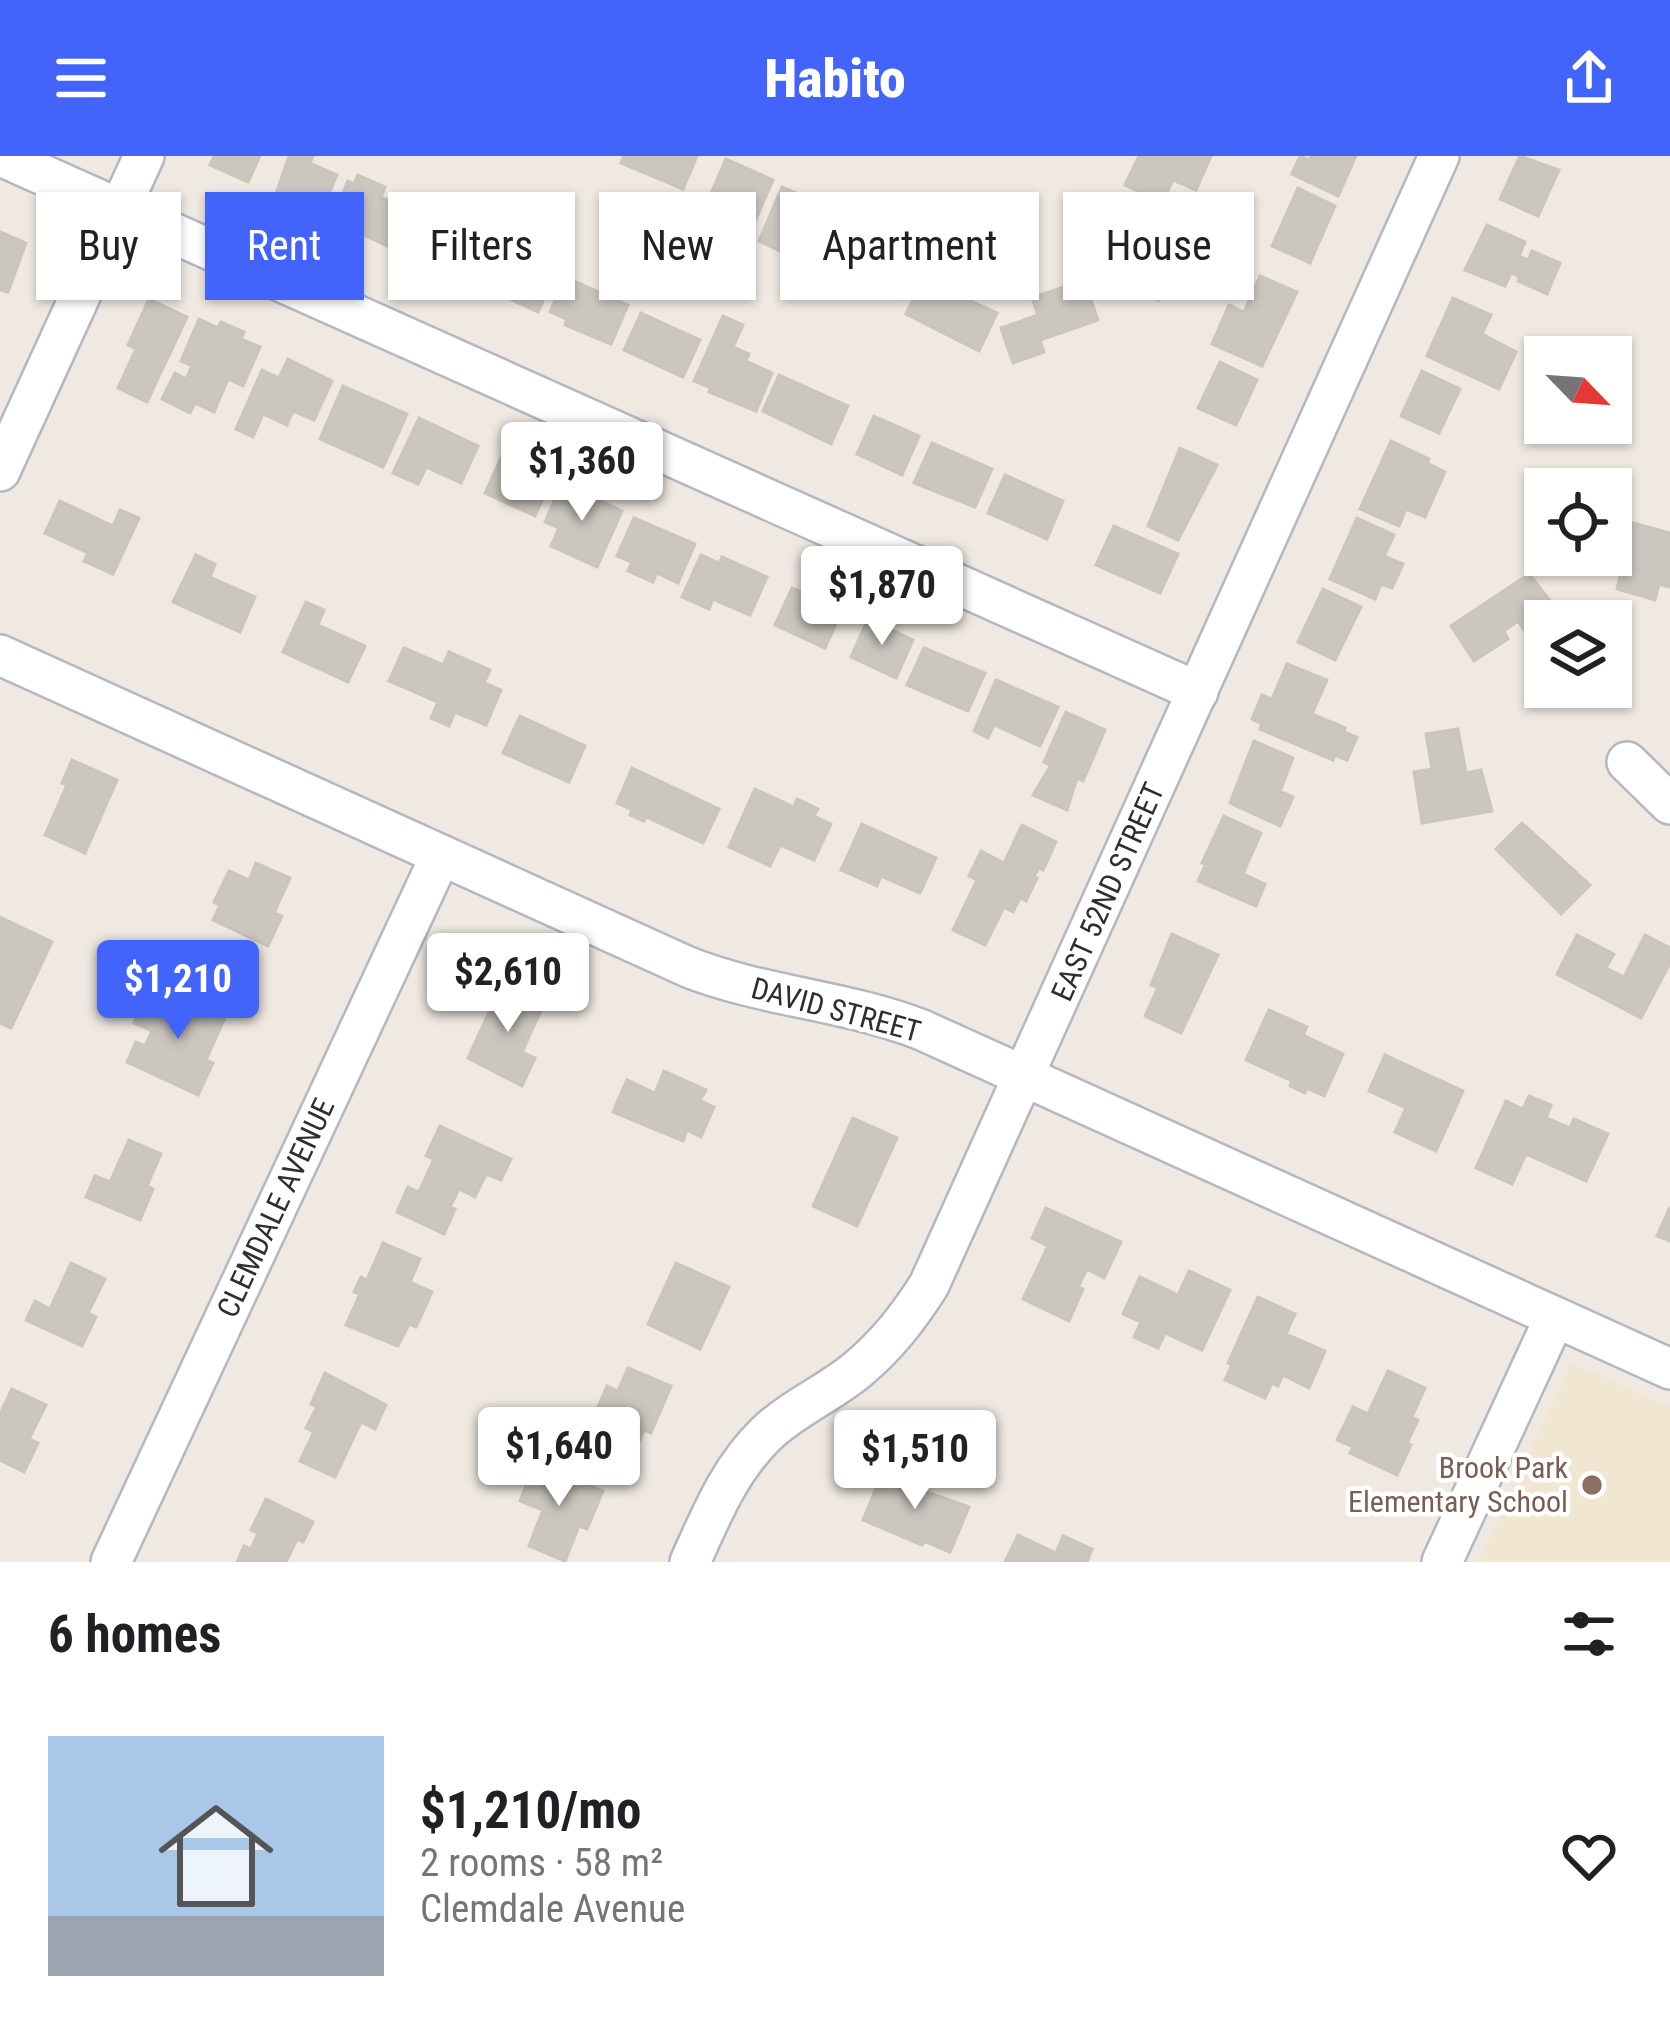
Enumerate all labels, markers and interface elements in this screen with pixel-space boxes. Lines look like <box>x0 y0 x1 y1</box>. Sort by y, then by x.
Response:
icon: menu <box>48 45 114 111</box>
icon: share <box>1556 45 1622 111</box>
text: Habito <box>764 47 906 110</box>
chip: Buy <box>36 192 181 300</box>
chip: Rent <box>205 192 364 300</box>
chip: Filters <box>388 192 575 300</box>
chip: New <box>599 192 756 300</box>
chip: Apartment <box>780 192 1039 300</box>
chip: House <box>1063 192 1254 300</box>
north arrow <box>1524 336 1632 444</box>
map controls <box>1524 336 1632 708</box>
pin: $1,360 <box>484 422 680 524</box>
text: $1,360 <box>528 438 636 484</box>
button: locate <box>1524 468 1632 576</box>
pin: $1,870 <box>784 546 980 648</box>
text: $1,870 <box>828 562 936 608</box>
button: layers <box>1524 600 1632 708</box>
street label: EAST 52ND STREET <box>1044 777 1171 1006</box>
pin: $2,610 <box>410 933 606 1035</box>
pin: $1,210 <box>80 940 276 1042</box>
text: $2,610 <box>454 949 562 995</box>
text: $1,210 <box>124 956 232 1002</box>
street label: DAVID STREET <box>748 970 925 1049</box>
street label: CLEMDALE AVENUE <box>210 1093 342 1323</box>
pin: $1,640 <box>461 1407 657 1509</box>
pin: $1,510 <box>817 1410 1013 1512</box>
text: $1,640 <box>505 1423 613 1469</box>
text: $1,510 <box>861 1426 969 1472</box>
place label: Brook Park Elementary School <box>1348 1450 1568 1519</box>
marker: Brook Park Elementary School <box>1579 1472 1605 1498</box>
icon: filters <box>1556 1601 1622 1667</box>
text: 6 homes <box>48 1605 221 1664</box>
text: $1,210/mo <box>420 1781 641 1840</box>
icon: home <box>144 1784 288 1928</box>
icon: heart <box>1556 1823 1622 1889</box>
text: 2 rooms · 58 m² <box>420 1840 663 1886</box>
text: Clemdale Avenue <box>420 1886 685 1932</box>

